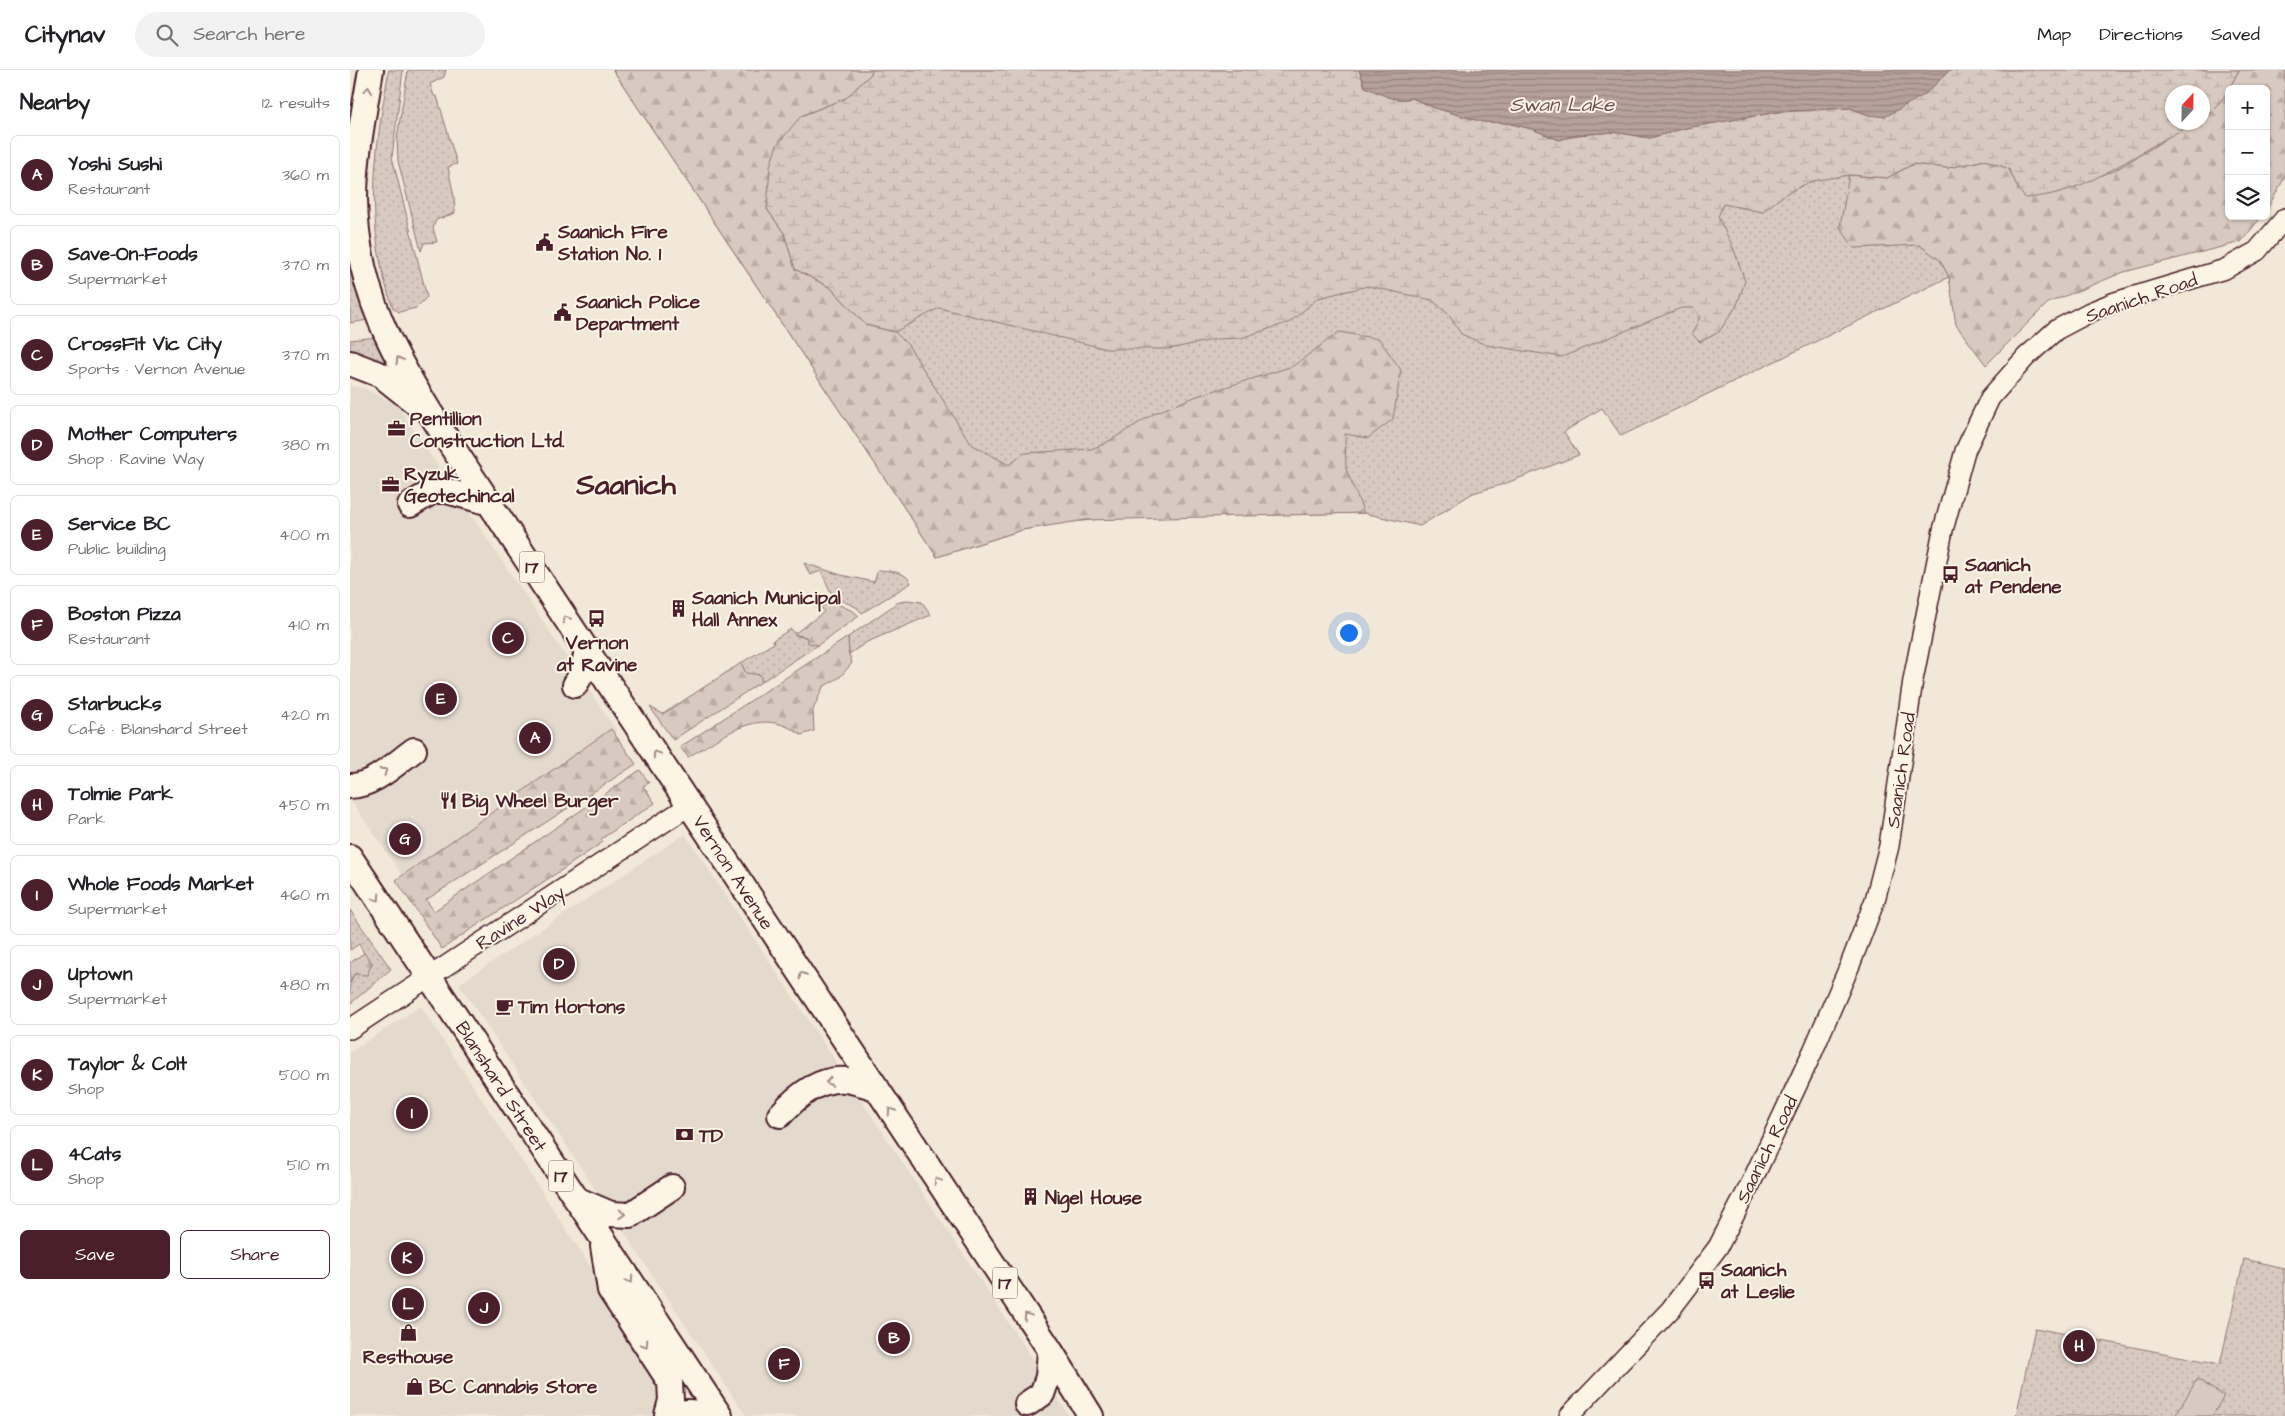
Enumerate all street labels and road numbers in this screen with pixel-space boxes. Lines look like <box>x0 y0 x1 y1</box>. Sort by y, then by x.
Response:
street label: Saanich Road <box>2082 267 2201 330</box>
road number: 17 <box>520 552 544 582</box>
street label: Saanich Road <box>1880 710 1923 830</box>
street label: Vernon Avenue <box>686 810 780 935</box>
street label: Ravine Way <box>471 879 572 958</box>
street label: Blanshard Street <box>448 1016 553 1158</box>
street label: Saanich Road <box>1730 1091 1805 1208</box>
road number: 17 <box>548 1160 574 1192</box>
road number: 17 <box>992 1268 1018 1298</box>

